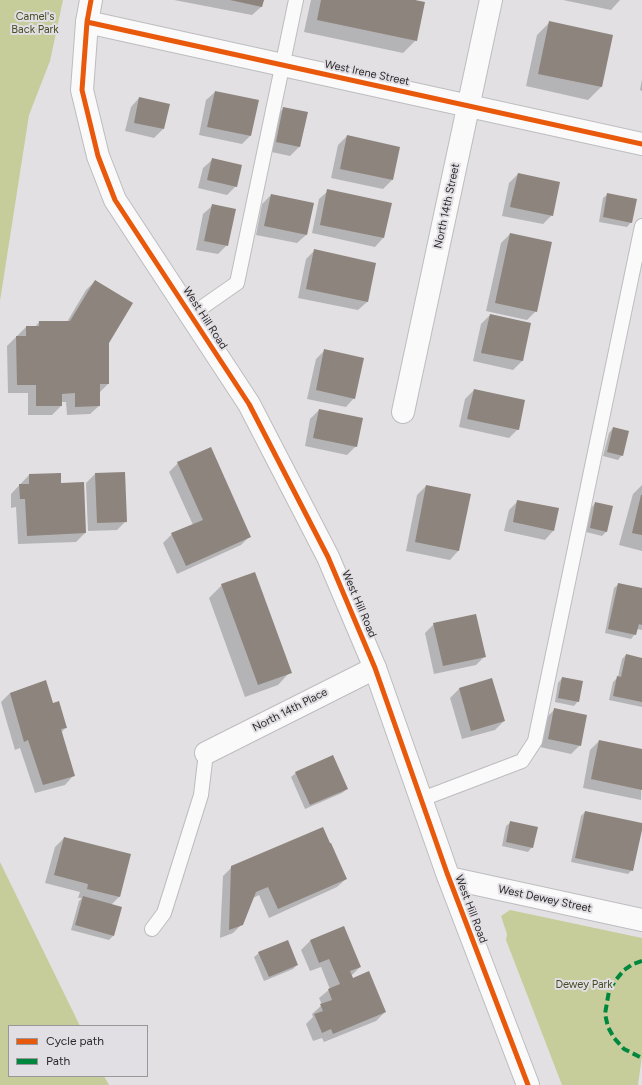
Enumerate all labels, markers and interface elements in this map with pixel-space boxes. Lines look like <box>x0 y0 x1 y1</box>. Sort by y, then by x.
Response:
park label: Camel's Back Park <box>11 10 59 36</box>
street label: West Irene Street <box>323 58 411 88</box>
street label: North 14th Street <box>432 162 462 250</box>
street label: West Hill Road <box>180 284 230 352</box>
street label: West Hill Road <box>339 568 379 640</box>
street label: North 14th Place <box>250 685 330 735</box>
street label: West Hill Road <box>452 873 490 945</box>
street label: West Dewey Street <box>497 883 593 915</box>
park label: Dewey Park <box>555 978 613 992</box>
legend <box>8 1025 148 1077</box>
text: Cycle path <box>46 1034 104 1048</box>
text: Path <box>46 1054 70 1068</box>

